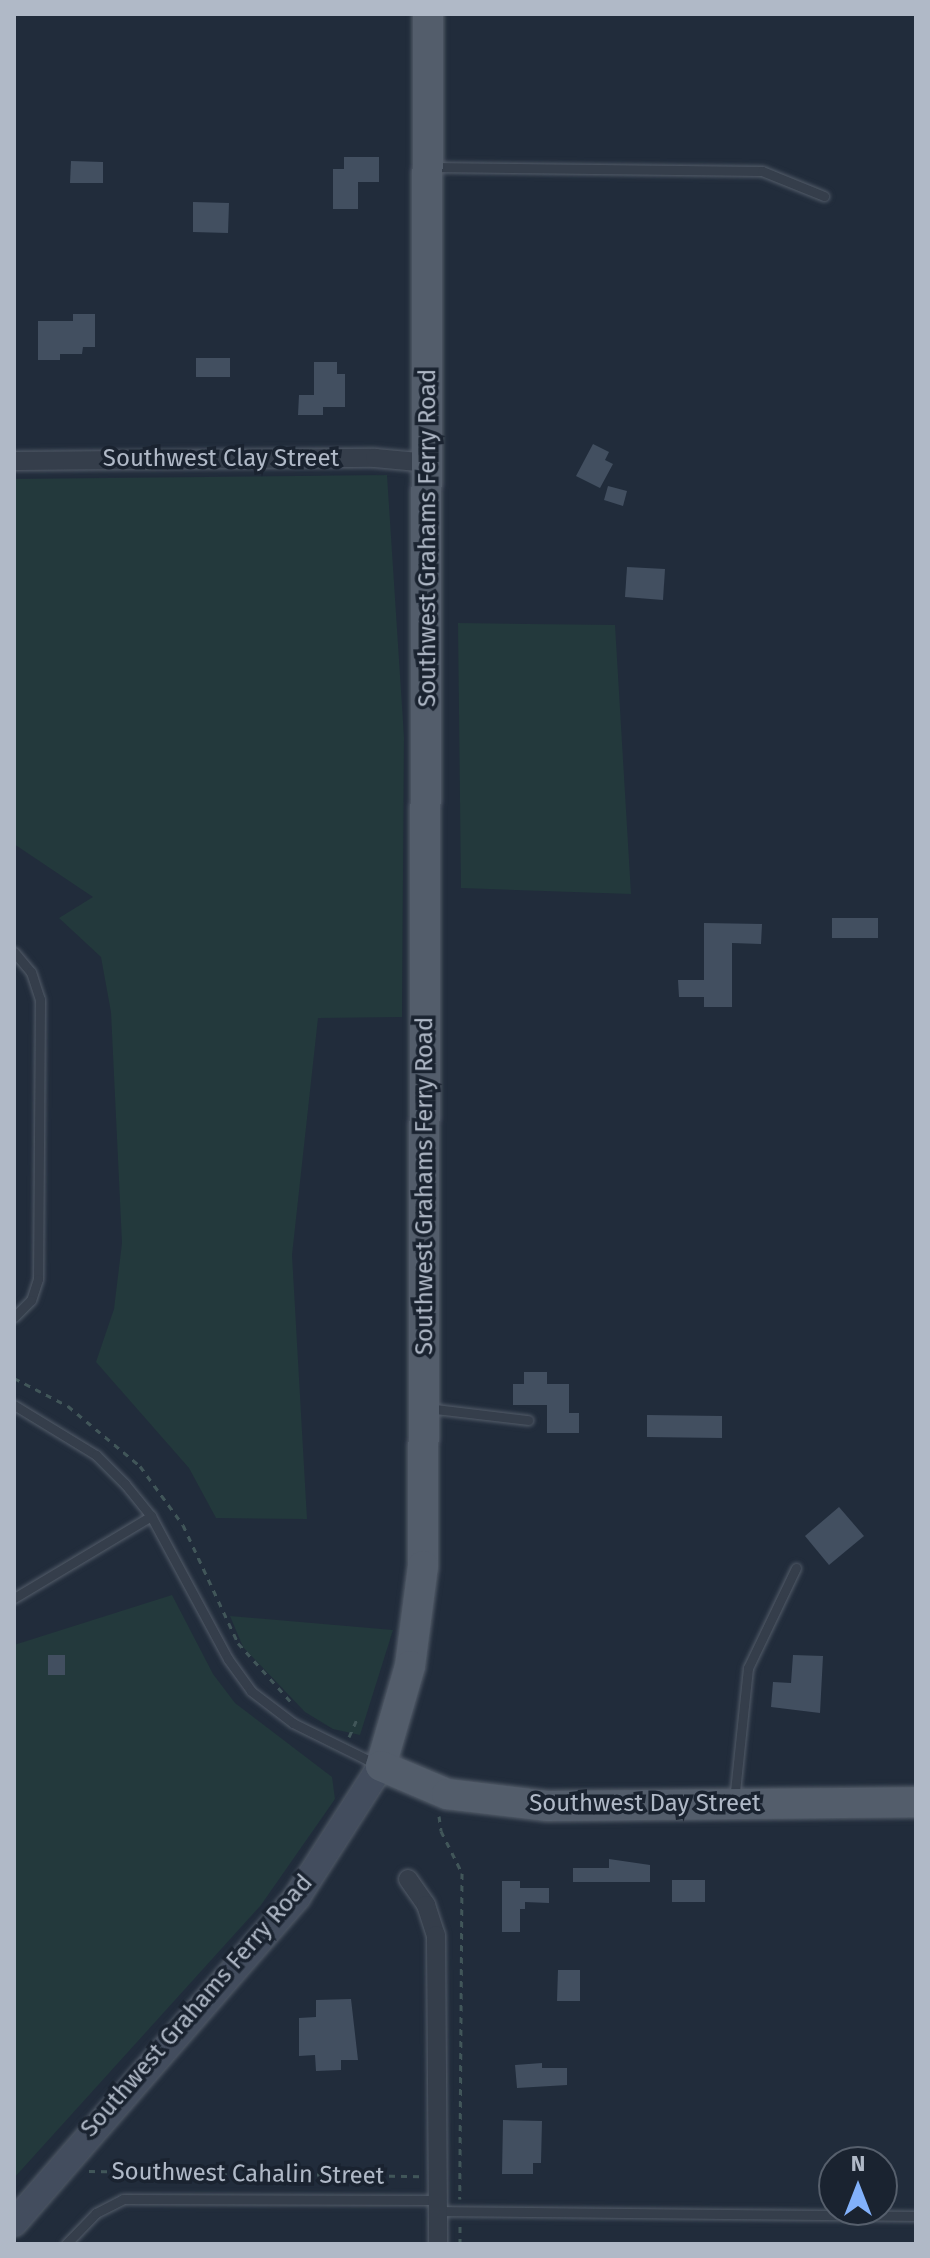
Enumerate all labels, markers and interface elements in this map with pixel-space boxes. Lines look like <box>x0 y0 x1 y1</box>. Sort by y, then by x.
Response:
street label: Southwest Grahams Ferry Road <box>414 369 442 707</box>
street label: Southwest Clay Street <box>103 445 339 473</box>
street label: Southwest Grahams Ferry Road <box>411 1017 439 1355</box>
street label: Southwest Day Street <box>529 1790 761 1818</box>
street label: Southwest Grahams Ferry Road <box>75 1869 319 2143</box>
north arrow <box>818 2146 898 2226</box>
text: N <box>851 2150 865 2177</box>
street label: Southwest Cahalin Street <box>111 2157 385 2191</box>

